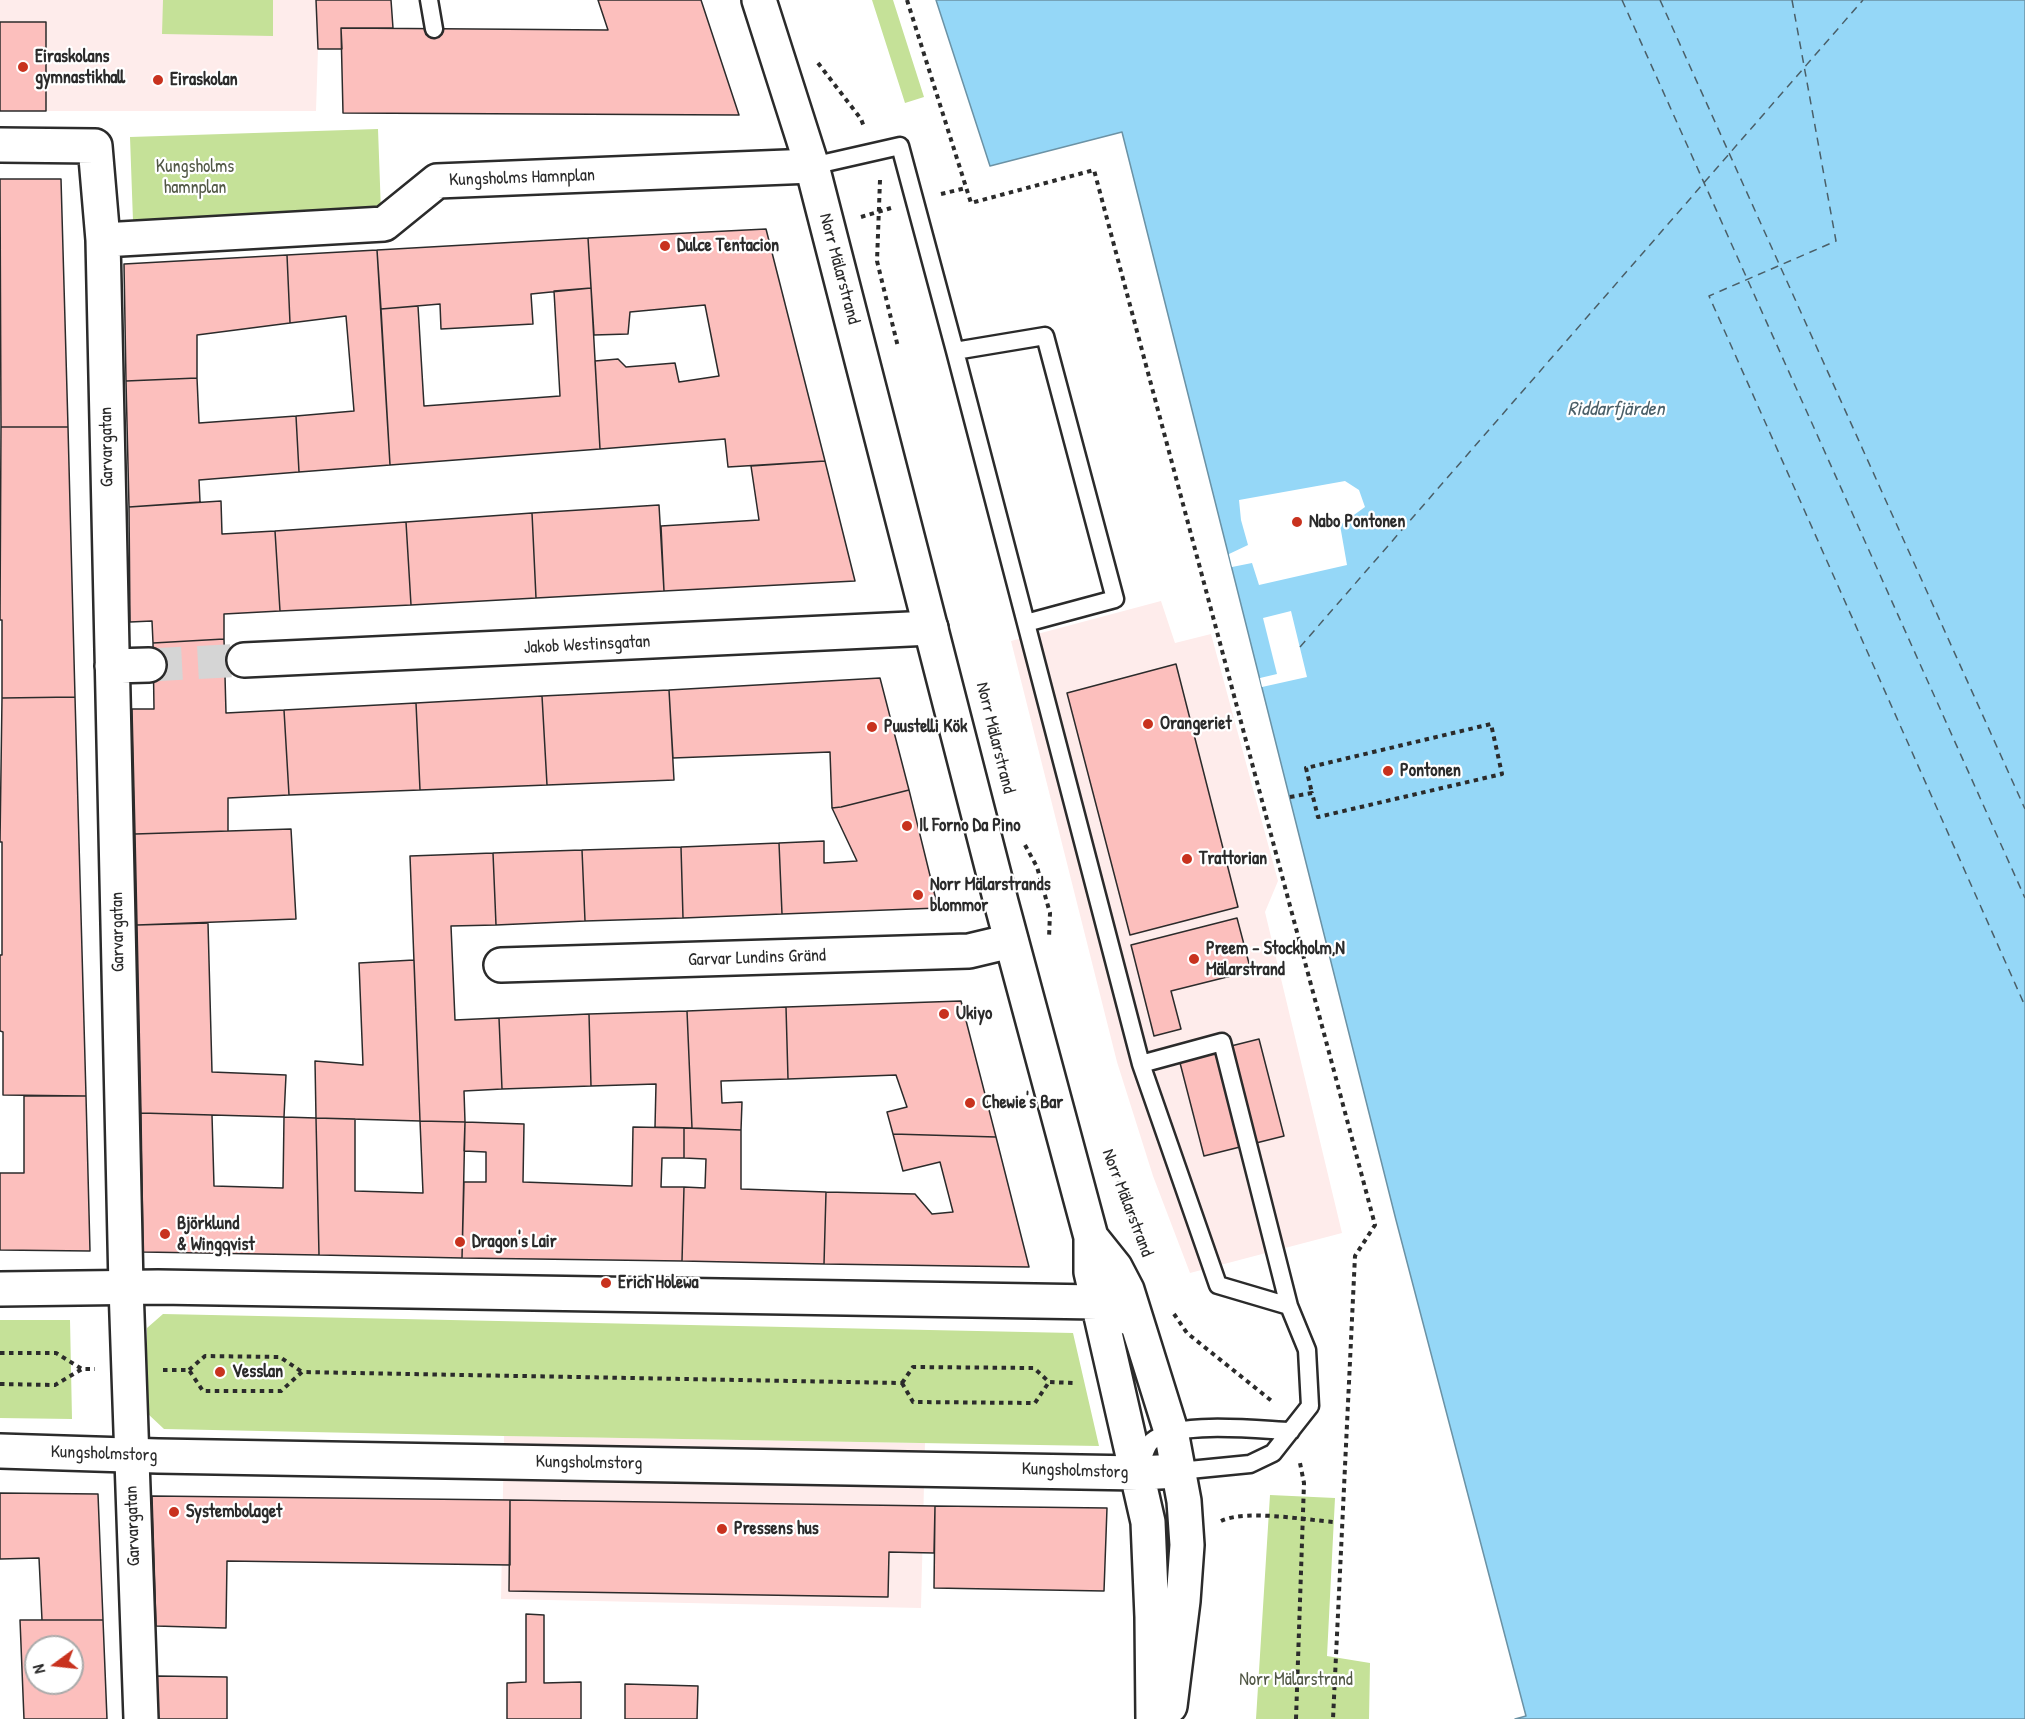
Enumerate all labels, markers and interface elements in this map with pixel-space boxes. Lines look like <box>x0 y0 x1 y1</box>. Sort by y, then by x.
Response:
place label: Eiraskolans gymnastikhall <box>35 46 125 88</box>
marker: Eiraskolans gymnastikhall <box>16 60 30 74</box>
place label: Eiraskolan <box>170 69 238 91</box>
marker: Eiraskolan <box>151 73 165 87</box>
park label: Kungsholms hamnplan <box>156 156 234 198</box>
street label: Kungsholms Hamnplan <box>449 165 595 191</box>
street label: Norr Mälarstrand <box>814 211 864 327</box>
place label: Dulce Tentacion <box>677 235 779 257</box>
marker: Dulce Tentacion <box>658 239 672 253</box>
water label: Riddarfjärden <box>1568 398 1664 422</box>
street label: Garvargatan <box>96 407 118 487</box>
place label: Nabo Pontonen <box>1309 511 1405 533</box>
marker: Nabo Pontonen <box>1290 515 1304 529</box>
street label: Jakob Westinsgatan <box>523 631 651 659</box>
street label: Norr Mälarstrand <box>971 680 1019 796</box>
place label: Orangeriet <box>1160 713 1232 735</box>
place label: Puustelli Kök <box>884 716 967 738</box>
marker: Orangeriet <box>1141 717 1155 731</box>
marker: Puustelli Kök <box>865 720 879 734</box>
place label: Pontonen <box>1400 760 1461 782</box>
marker: Pontonen <box>1381 764 1395 778</box>
place label: Il Forno Da Pino <box>919 815 1020 837</box>
marker: Il Forno Da Pino <box>900 819 914 833</box>
place label: Trattorian <box>1199 848 1267 870</box>
marker: Trattorian <box>1180 852 1194 866</box>
place label: Norr Mälarstrands blommor <box>930 874 1051 916</box>
marker: Norr Mälarstrands blommor <box>911 888 925 902</box>
street label: Garvargatan <box>107 892 129 972</box>
place label: Preem - Stockholm,N Mälarstrand <box>1206 938 1345 980</box>
street label: Garvar Lundins Gränd <box>688 945 826 971</box>
marker: Preem - Stockholm,N Mälarstrand <box>1187 952 1201 966</box>
place label: Ukiyo <box>956 1003 992 1025</box>
marker: Ukiyo <box>937 1007 951 1021</box>
place label: Chewie's Bar <box>982 1092 1063 1114</box>
marker: Chewie's Bar <box>963 1096 977 1110</box>
street label: Norr Mälarstrand <box>1097 1146 1157 1260</box>
place label: Björklund & Wingqvist <box>177 1213 255 1256</box>
marker: Björklund & Wingqvist <box>158 1227 172 1241</box>
place label: Dragon's Lair <box>472 1231 557 1253</box>
marker: Dragon's Lair <box>453 1235 467 1249</box>
place label: Erich Holewa <box>618 1272 699 1294</box>
marker: Erich Holewa <box>599 1276 613 1290</box>
place label: Vesslan <box>232 1361 283 1383</box>
marker: Vesslan <box>213 1365 227 1379</box>
street label: Kungsholmstorg <box>50 1441 158 1467</box>
street label: Kungsholmstorg <box>535 1451 643 1475</box>
street label: Kungsholmstorg <box>1021 1458 1129 1484</box>
street label: Garvargatan <box>121 1486 145 1566</box>
place label: Systembolaget <box>186 1501 282 1523</box>
marker: Systembolaget <box>167 1505 181 1519</box>
place label: Pressens hus <box>734 1518 819 1540</box>
marker: Pressens hus <box>715 1522 729 1536</box>
north arrow <box>24 1635 84 1695</box>
text: N <box>27 1662 50 1676</box>
park label: Norr Mälarstrand <box>1239 1669 1353 1691</box>

